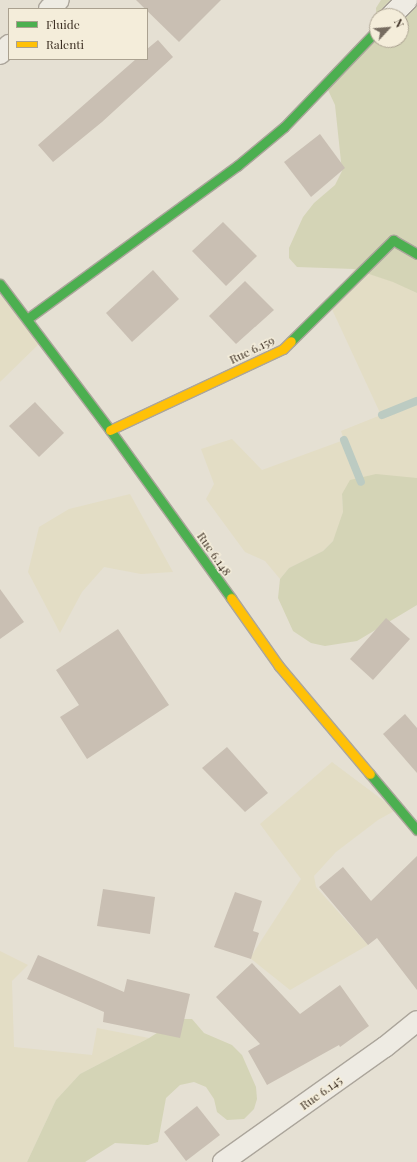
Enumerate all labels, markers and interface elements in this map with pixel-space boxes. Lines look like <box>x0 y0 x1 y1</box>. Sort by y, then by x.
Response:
legend <box>8 8 148 60</box>
north arrow <box>369 8 409 48</box>
text: Fluide <box>46 16 80 32</box>
text: N <box>391 16 408 30</box>
text: Ralenti <box>46 36 84 52</box>
street label: Rue 6.159 <box>227 333 277 367</box>
street label: Rue 6.148 <box>194 530 234 578</box>
street label: Rue 6.145 <box>297 1073 345 1113</box>

